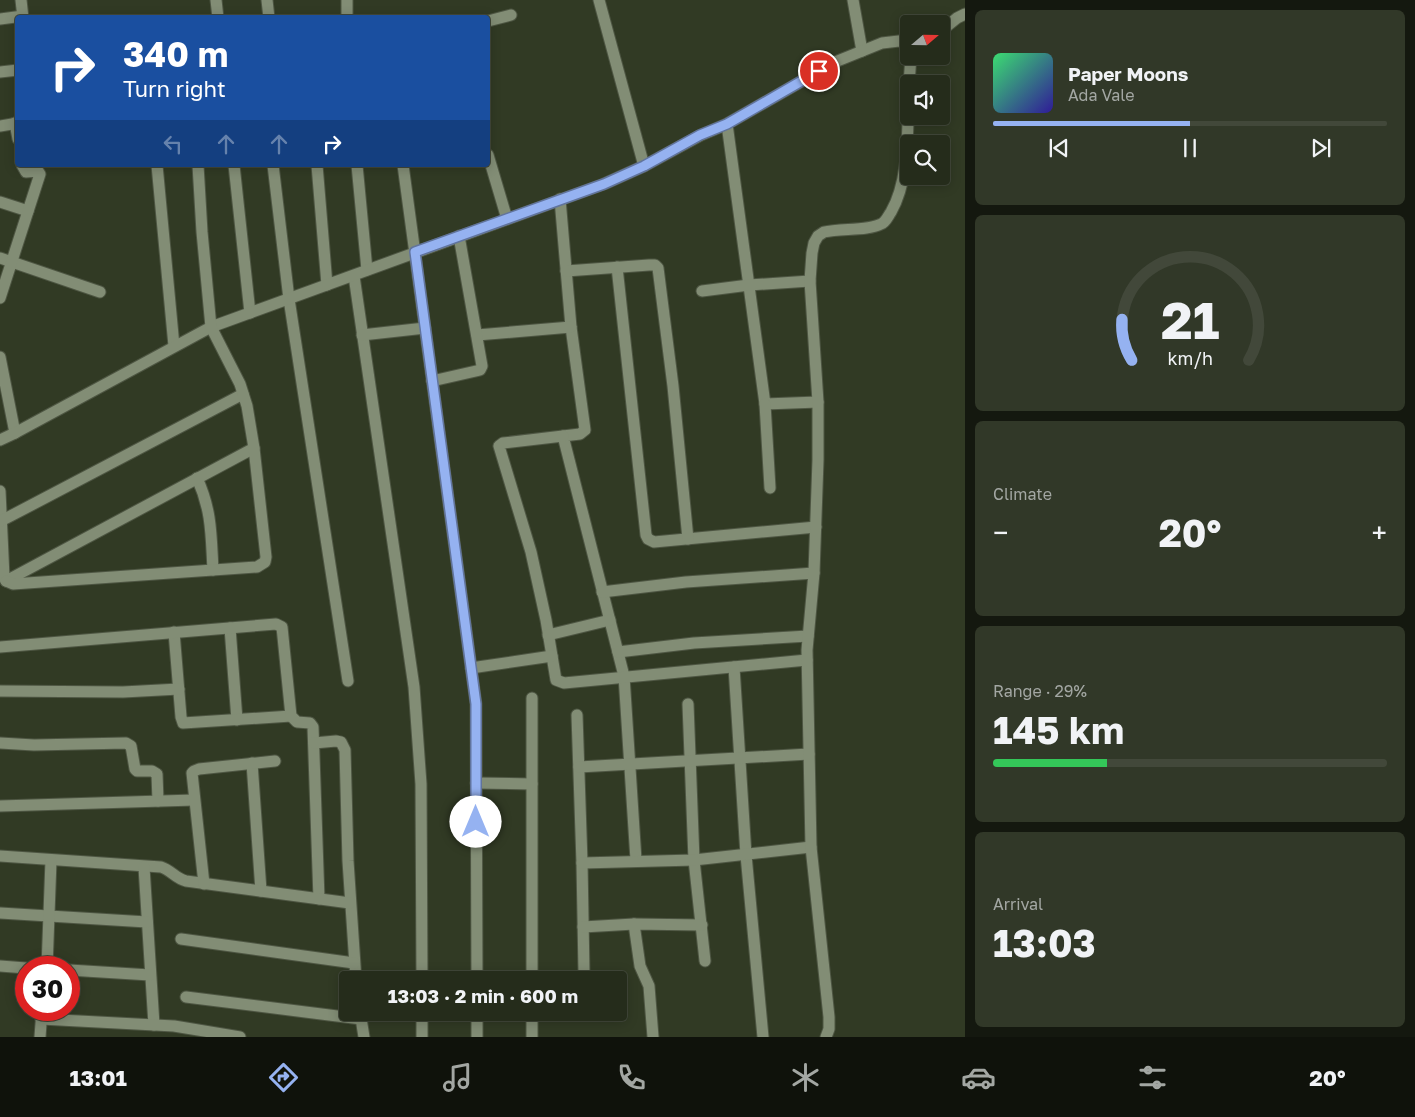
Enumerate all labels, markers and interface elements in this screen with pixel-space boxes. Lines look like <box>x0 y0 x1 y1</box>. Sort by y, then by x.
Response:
north arrow <box>900 15 950 65</box>
map controls <box>900 15 950 185</box>
text: 340 m <box>123 33 228 75</box>
icon: right <box>40 35 105 100</box>
pin <box>798 50 840 92</box>
icon: arrive <box>805 57 833 85</box>
text: Paper Moons <box>1068 62 1188 85</box>
text: Turn right <box>123 75 226 102</box>
button: sound <box>900 75 950 125</box>
text: Ada Vale <box>1068 85 1134 105</box>
icon: left <box>159 130 187 158</box>
icon: ahead <box>212 130 240 158</box>
icon: ahead <box>265 130 293 158</box>
icon: right <box>318 130 346 158</box>
icon: previous <box>1045 134 1073 162</box>
icon: pause <box>1176 134 1204 162</box>
icon: next <box>1307 134 1335 162</box>
button: search <box>900 135 950 185</box>
text: 21 <box>1161 288 1219 350</box>
text: km/h <box>1167 347 1213 369</box>
text: Climate <box>993 484 1052 504</box>
text: 20° <box>1159 510 1221 555</box>
text: − <box>993 516 1008 549</box>
text: + <box>1372 516 1387 549</box>
text: Range · 29% <box>993 681 1087 701</box>
text: 145 km <box>993 707 1124 752</box>
position arrow <box>449 795 501 847</box>
text: Arrival <box>993 894 1043 914</box>
text: 13:03 <box>993 920 1096 965</box>
speed limit sign: 30 <box>15 956 80 1021</box>
text: 13:03 · 2 min · 600 m <box>388 984 578 1007</box>
icon: directions <box>266 1060 301 1095</box>
icon: music <box>440 1060 475 1095</box>
icon: phone <box>614 1060 649 1095</box>
icon: climate <box>788 1060 823 1095</box>
icon: car <box>961 1060 996 1095</box>
icon: filters <box>1135 1060 1170 1095</box>
text: 13:01 <box>69 1064 127 1091</box>
text: 20° <box>1309 1064 1346 1091</box>

